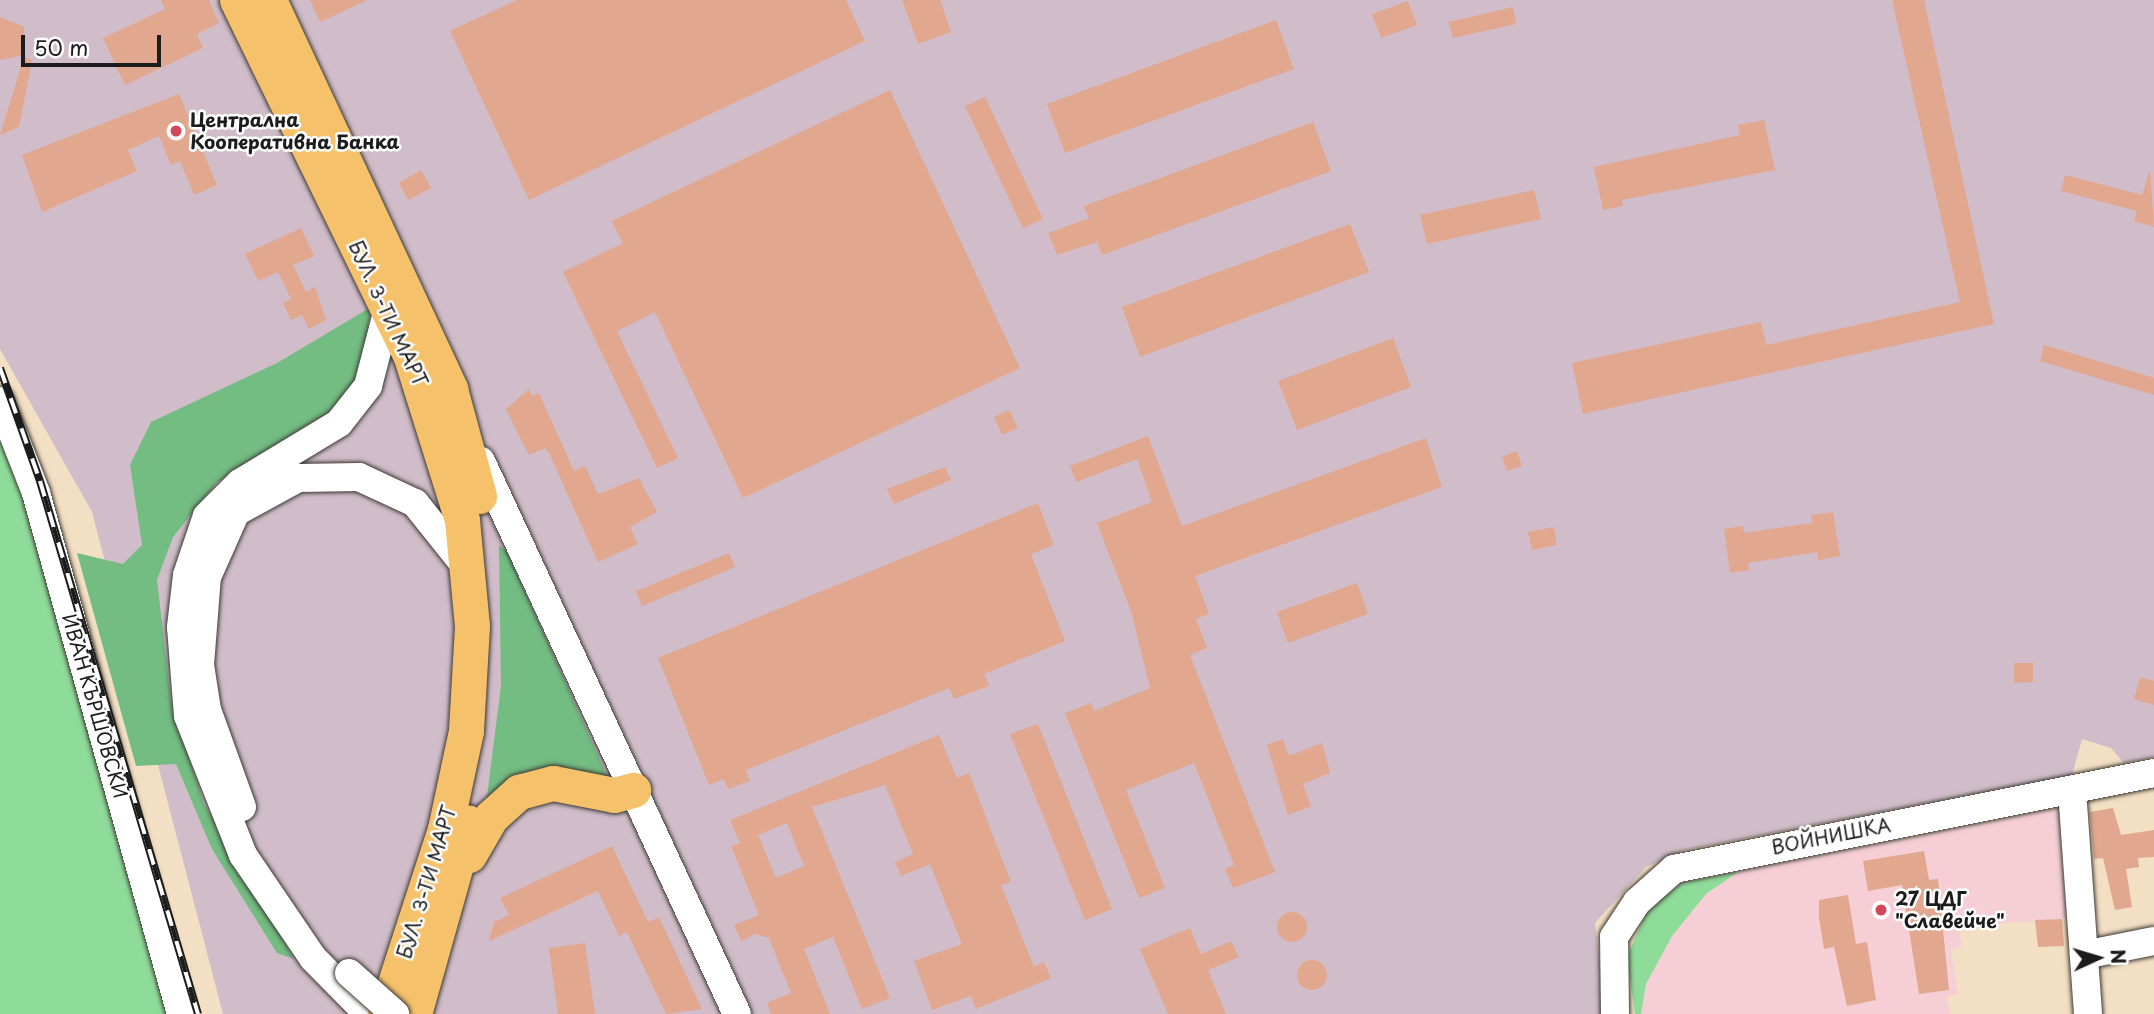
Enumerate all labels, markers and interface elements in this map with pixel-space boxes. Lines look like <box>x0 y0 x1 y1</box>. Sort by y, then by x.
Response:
scale bar <box>24 21 164 65</box>
text: 50 m <box>34 31 88 63</box>
place label: Централна Кооперативна Банка <box>190 109 400 153</box>
marker: Централна Кооперативна Банка <box>168 123 184 139</box>
street label: БУЛ. 3-ТИ МАРТ <box>344 236 432 392</box>
street label: ИВАН КЪРШОВСКИ <box>58 612 132 800</box>
street label: БУЛ. 3-ТИ МАРТ <box>393 802 461 962</box>
street label: ВОЙНИШКА <box>1769 813 1893 859</box>
place label: 27 ЦДГ "Славейче" <box>1895 888 2005 932</box>
marker: 27 ЦДГ "Славейче" <box>1873 902 1889 918</box>
north arrow <box>2063 923 2133 993</box>
text: N <box>2104 948 2133 965</box>

